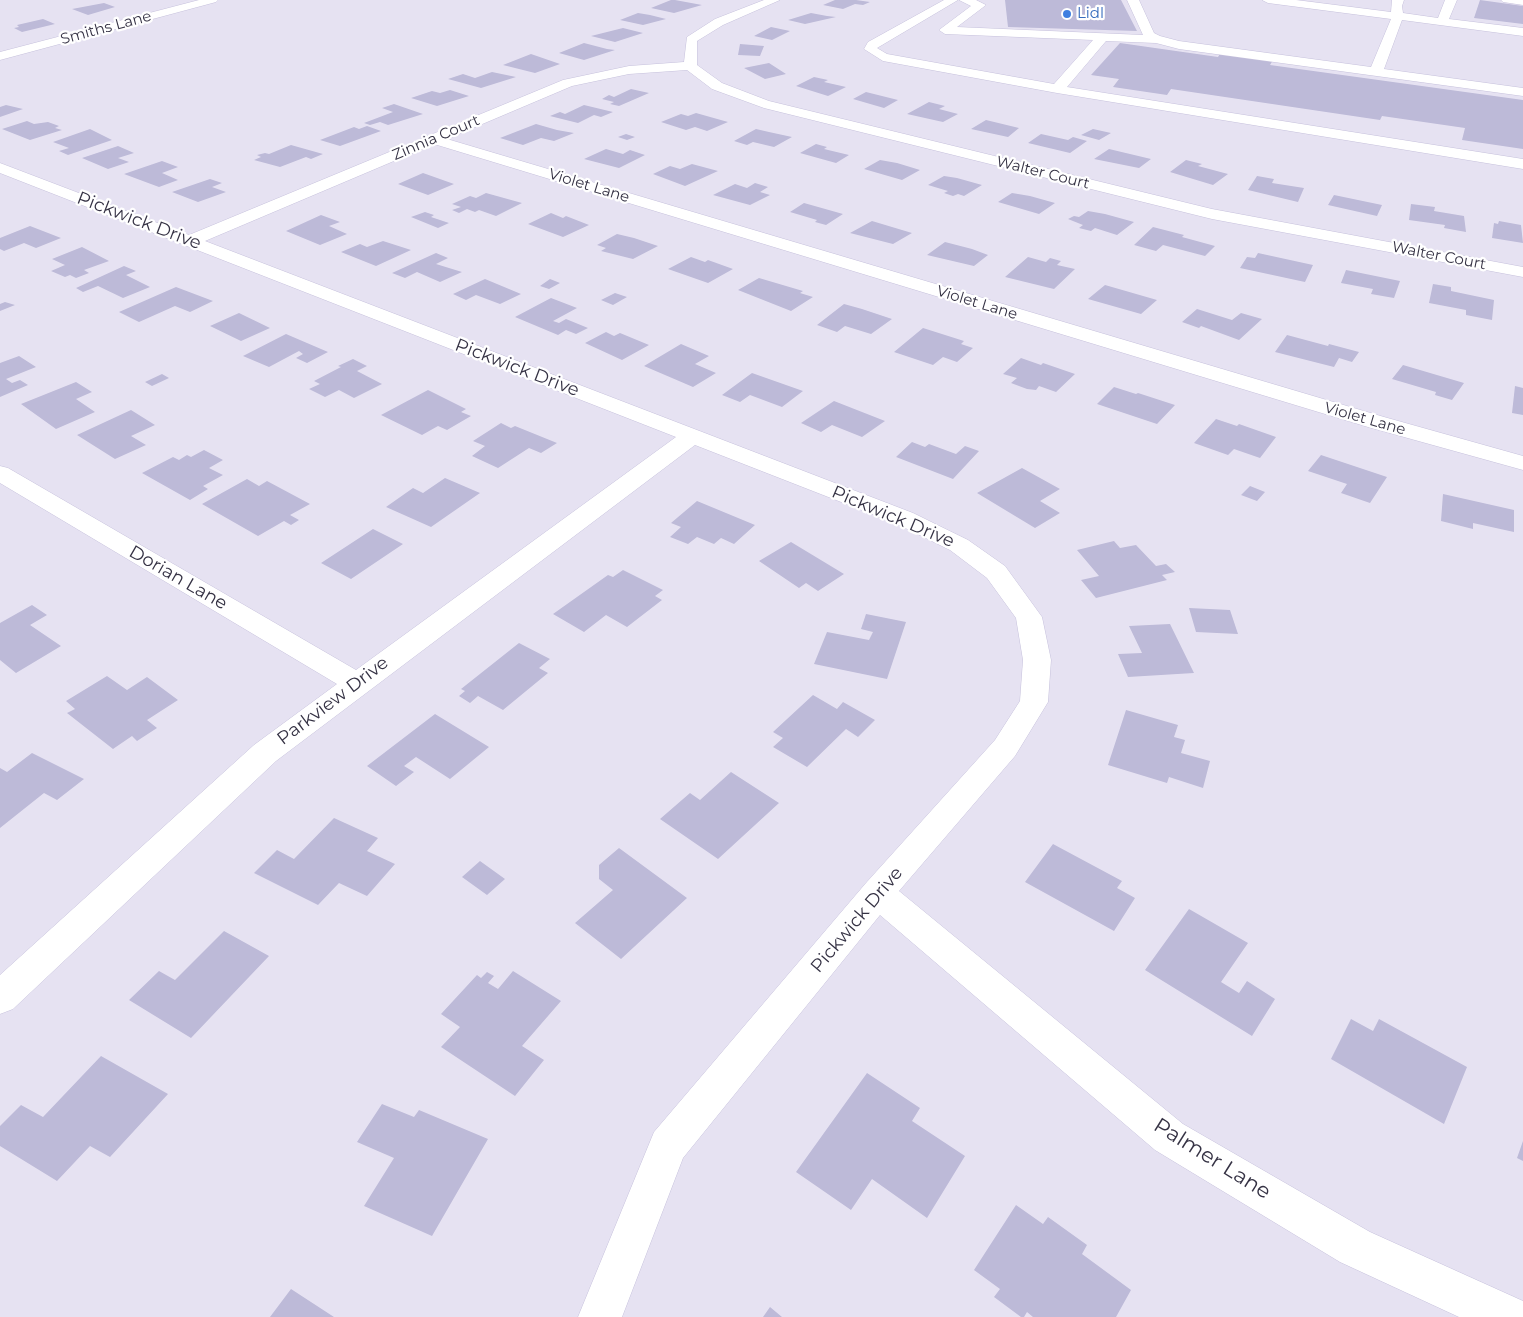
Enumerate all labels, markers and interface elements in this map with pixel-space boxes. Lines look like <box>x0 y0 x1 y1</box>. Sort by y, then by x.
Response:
place label: Lidl <box>1077 5 1104 23</box>
street label: Smiths Lane <box>59 7 153 49</box>
marker: Lidl <box>1061 8 1073 20</box>
street label: Zinnia Court <box>390 112 482 164</box>
street label: Walter Court <box>994 153 1092 193</box>
street label: Violet Lane <box>546 165 632 207</box>
street label: Pickwick Drive <box>74 187 204 255</box>
street label: Walter Court <box>1390 238 1488 274</box>
street label: Violet Lane <box>934 282 1020 324</box>
street label: Pickwick Drive <box>452 334 582 402</box>
street label: Violet Lane <box>1322 399 1408 439</box>
street label: Pickwick Drive <box>828 481 958 553</box>
street label: Dorian Lane <box>125 541 231 615</box>
street label: Parkview Drive <box>273 652 393 750</box>
street label: Pickwick Drive <box>807 863 907 977</box>
street label: Palmer Lane <box>1149 1113 1275 1205</box>

